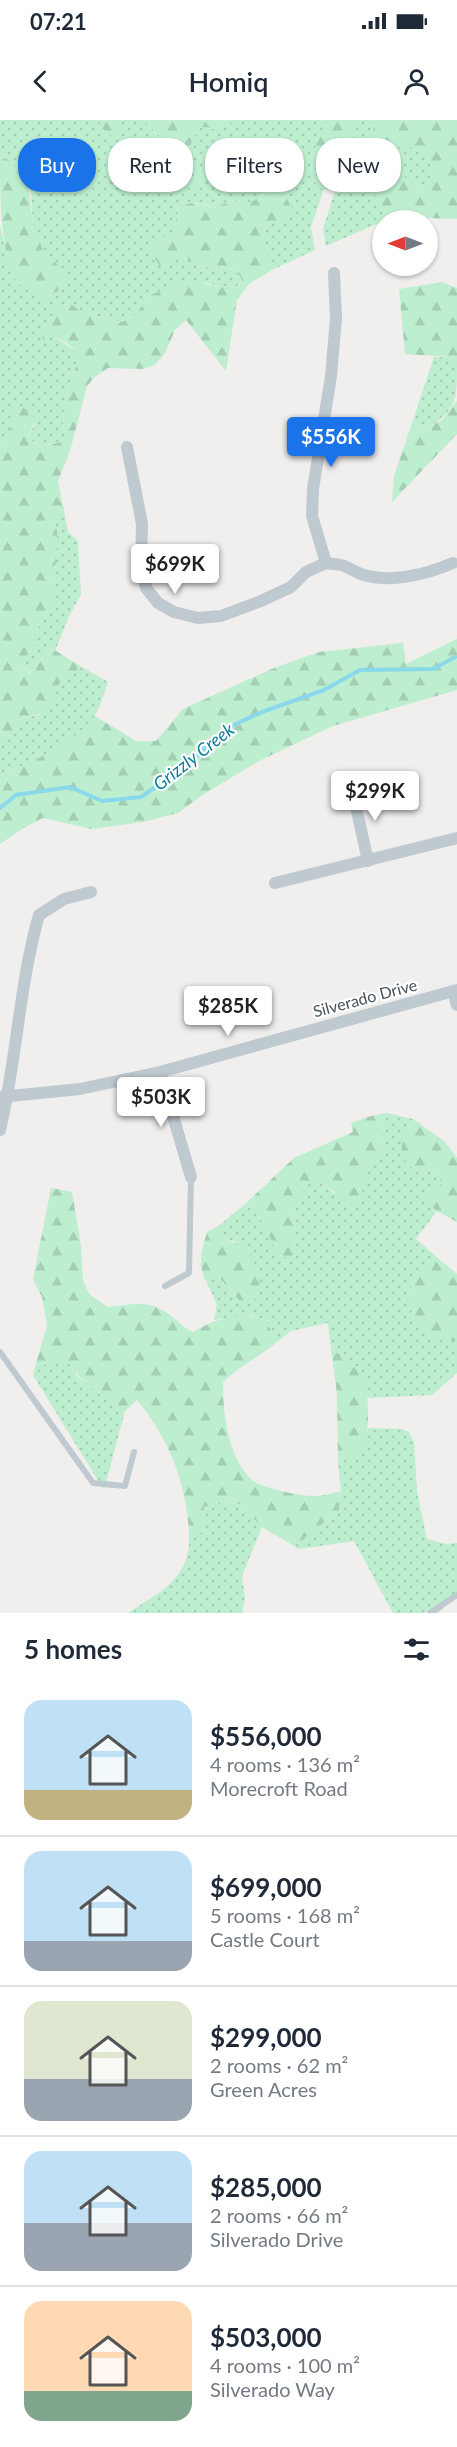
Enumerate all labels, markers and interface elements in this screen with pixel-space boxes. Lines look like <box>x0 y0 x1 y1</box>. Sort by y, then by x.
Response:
text: 07:21 <box>30 8 87 35</box>
icon: back <box>24 65 57 98</box>
text: Homiq <box>188 65 269 98</box>
icon: person <box>400 65 433 98</box>
chip: Buy <box>18 138 96 192</box>
chip: Rent <box>108 138 193 192</box>
chip: Filters <box>205 138 304 192</box>
chip: New <box>316 138 401 192</box>
north arrow <box>372 210 438 276</box>
map controls <box>372 210 438 276</box>
pin: $556K <box>289 417 373 468</box>
text: $556K <box>301 424 361 448</box>
pin: $699K <box>133 544 217 595</box>
text: $699K <box>145 551 205 575</box>
water label: Grizzly Creek <box>148 717 239 795</box>
pin: $299K <box>333 771 417 822</box>
text: $299K <box>345 778 405 802</box>
street label: Silverado Drive <box>311 975 419 1020</box>
pin: $285K <box>186 986 270 1037</box>
text: $285K <box>198 993 258 1017</box>
pin: $503K <box>119 1077 203 1128</box>
text: $503K <box>131 1084 191 1108</box>
text: 5 homes <box>24 1633 122 1665</box>
icon: filters <box>400 1633 433 1666</box>
text: $556,000 <box>210 1720 322 1752</box>
icon: home <box>72 1724 144 1796</box>
text: 4 rooms · 136 m² <box>210 1752 360 1776</box>
text: Morecroft Road <box>210 1776 348 1800</box>
text: $699,000 <box>210 1871 322 1903</box>
icon: home <box>72 1875 144 1947</box>
text: 5 rooms · 168 m² <box>210 1903 360 1927</box>
text: Castle Court <box>210 1927 320 1951</box>
text: $299,000 <box>210 2021 322 2053</box>
icon: home <box>72 2025 144 2097</box>
text: 2 rooms · 62 m² <box>210 2053 348 2077</box>
text: Green Acres <box>210 2077 317 2101</box>
text: $285,000 <box>210 2171 322 2203</box>
icon: home <box>72 2175 144 2247</box>
text: 2 rooms · 66 m² <box>210 2203 348 2227</box>
text: Silverado Drive <box>210 2227 343 2251</box>
text: $503,000 <box>210 2321 322 2353</box>
icon: home <box>72 2325 144 2397</box>
text: 4 rooms · 100 m² <box>210 2353 360 2377</box>
text: Silverado Way <box>210 2377 335 2401</box>

